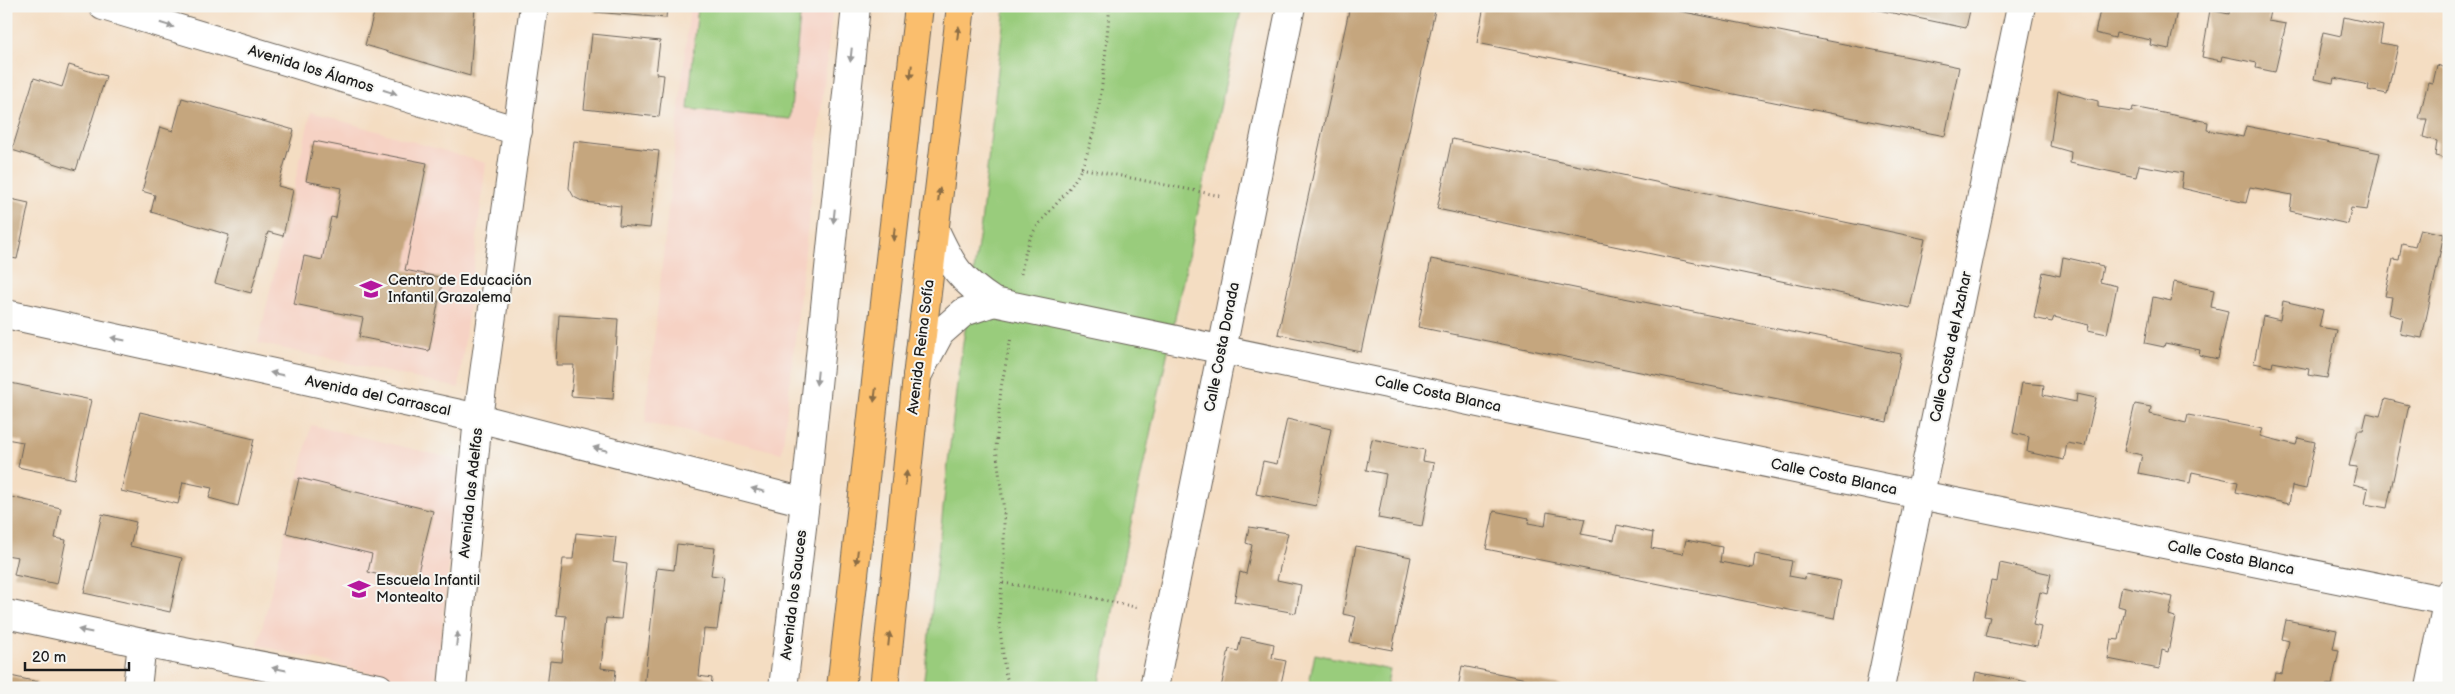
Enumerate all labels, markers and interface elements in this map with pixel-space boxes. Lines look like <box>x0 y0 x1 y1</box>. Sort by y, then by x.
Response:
one-way arrow <box>160 22 175 30</box>
one-way arrow <box>954 25 962 41</box>
street label: Avenida los Álamos <box>246 41 377 97</box>
one-way arrow <box>846 47 854 63</box>
one-way arrow <box>907 64 915 80</box>
one-way arrow <box>382 89 397 97</box>
one-way arrow <box>935 186 943 202</box>
one-way arrow <box>830 209 838 225</box>
one-way arrow <box>890 226 898 242</box>
street label: Calle Costa del Azahar <box>1926 269 1976 424</box>
place label: Centro de Educación Infantil Grazalema <box>388 271 532 307</box>
school or university icon: Centro de Educación Infantil Grazalema <box>358 276 384 302</box>
street label: Avenida Reina Sofía <box>903 278 939 416</box>
street label: Calle Costa Dorada <box>1200 280 1244 414</box>
one-way arrow <box>110 335 125 343</box>
one-way arrow <box>269 370 284 378</box>
one-way arrow <box>813 370 821 386</box>
street label: Avenida del Carrascal <box>304 371 452 421</box>
street label: Calle Costa Blanca <box>1373 371 1503 417</box>
one-way arrow <box>871 387 879 403</box>
street label: Avenida las Adelfas <box>455 426 487 559</box>
one-way arrow <box>593 445 608 453</box>
street label: Calle Costa Blanca <box>1769 454 1899 500</box>
one-way arrow <box>902 469 910 485</box>
one-way arrow <box>750 486 765 494</box>
street label: Avenida los Sauces <box>777 528 811 661</box>
street label: Calle Costa Blanca <box>2166 536 2296 580</box>
one-way arrow <box>853 549 861 565</box>
place label: Escuela Infantil Montealto <box>376 571 480 607</box>
school or university icon: Escuela Infantil Montealto <box>346 576 372 602</box>
one-way arrow <box>78 627 93 635</box>
one-way arrow <box>453 631 461 647</box>
one-way arrow <box>885 631 893 647</box>
scale bar <box>25 639 129 671</box>
text: 20 m <box>32 648 66 667</box>
one-way arrow <box>272 665 287 673</box>

